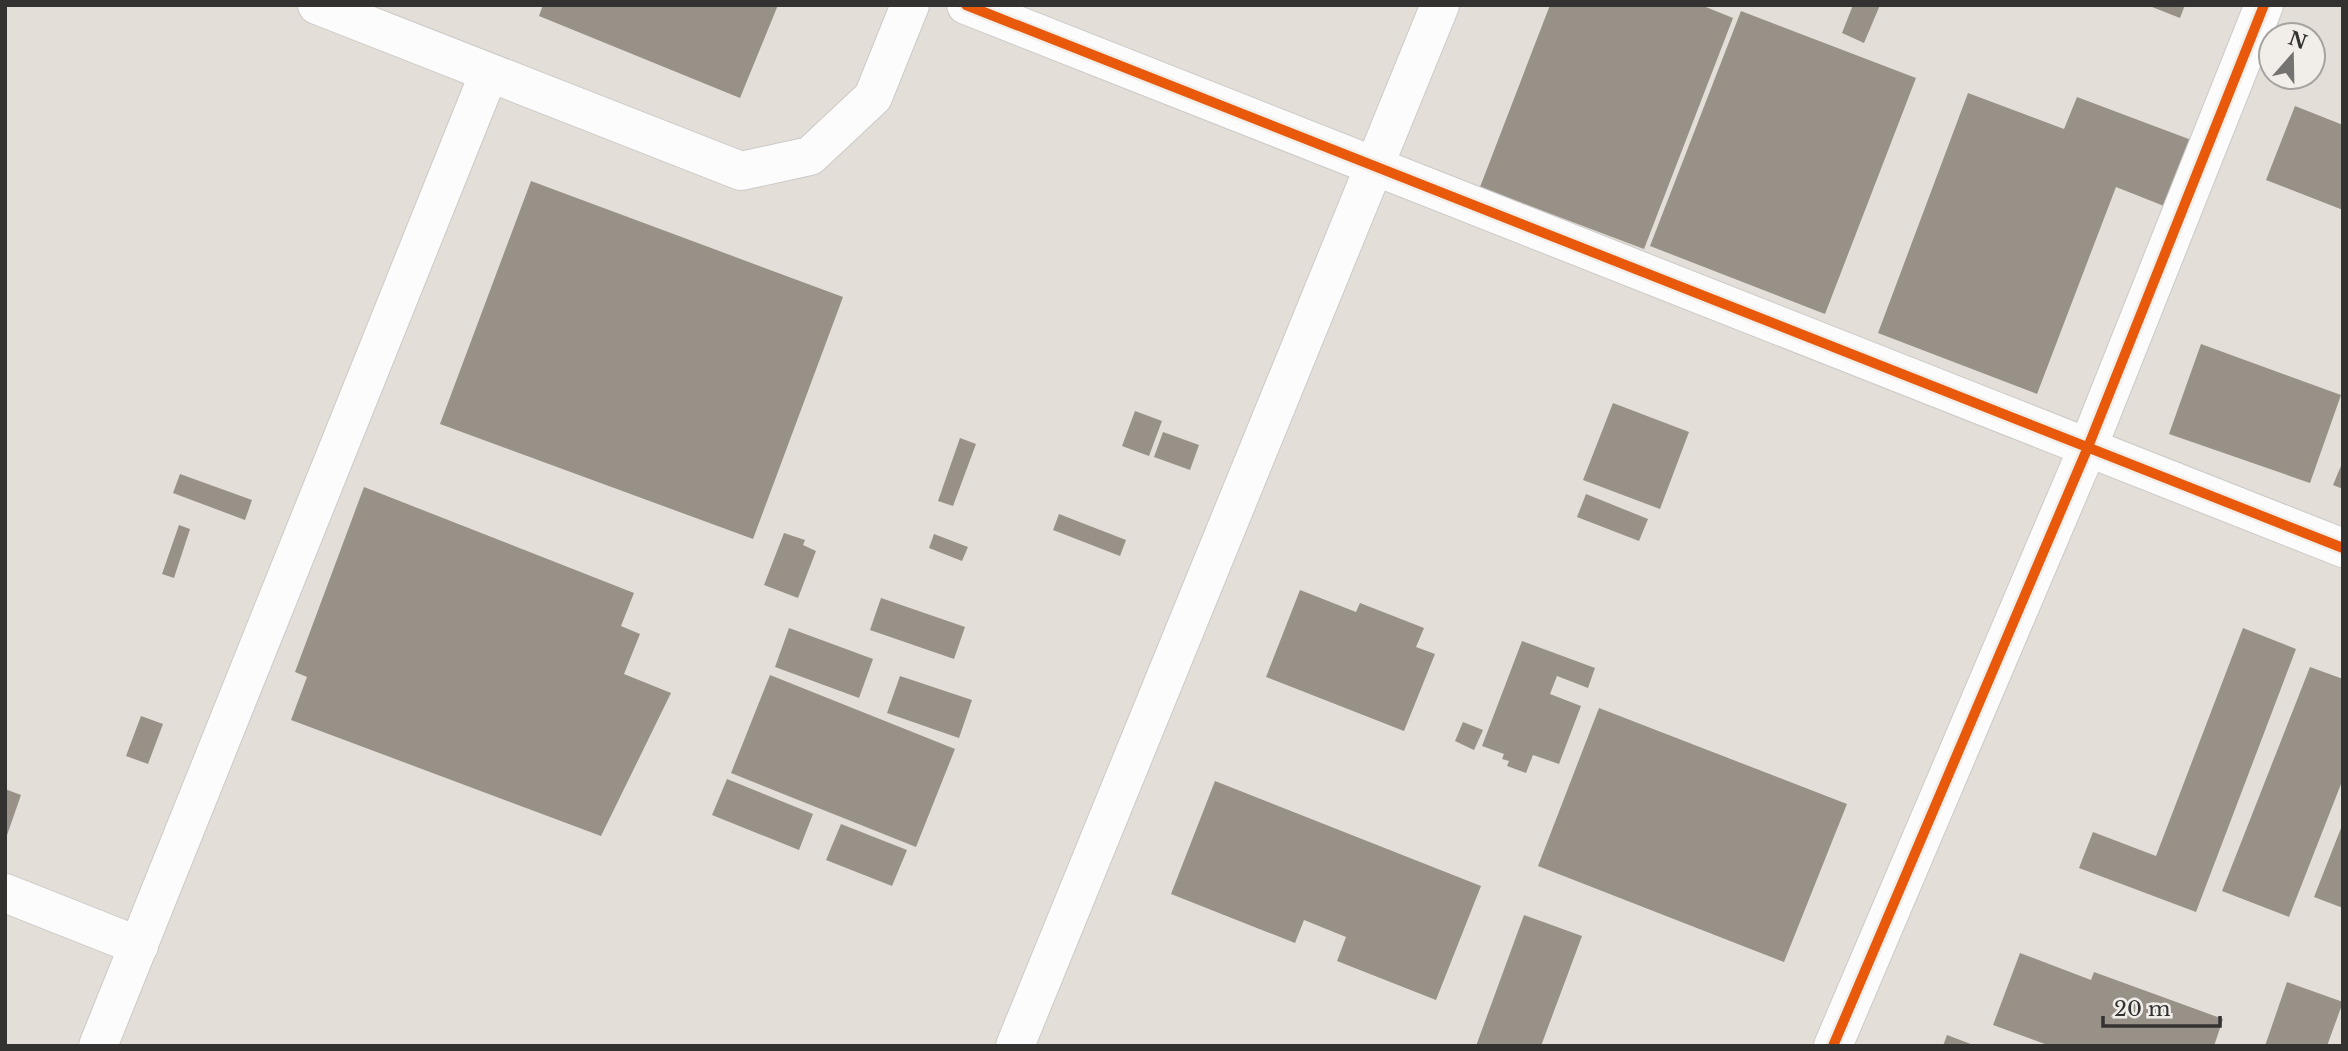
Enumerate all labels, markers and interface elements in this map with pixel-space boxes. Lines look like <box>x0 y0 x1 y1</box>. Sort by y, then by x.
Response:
north arrow <box>2257 21 2327 91</box>
text: N <box>2285 27 2310 54</box>
scale bar <box>2103 984 2220 1028</box>
text: 20 m <box>2114 996 2171 1022</box>

